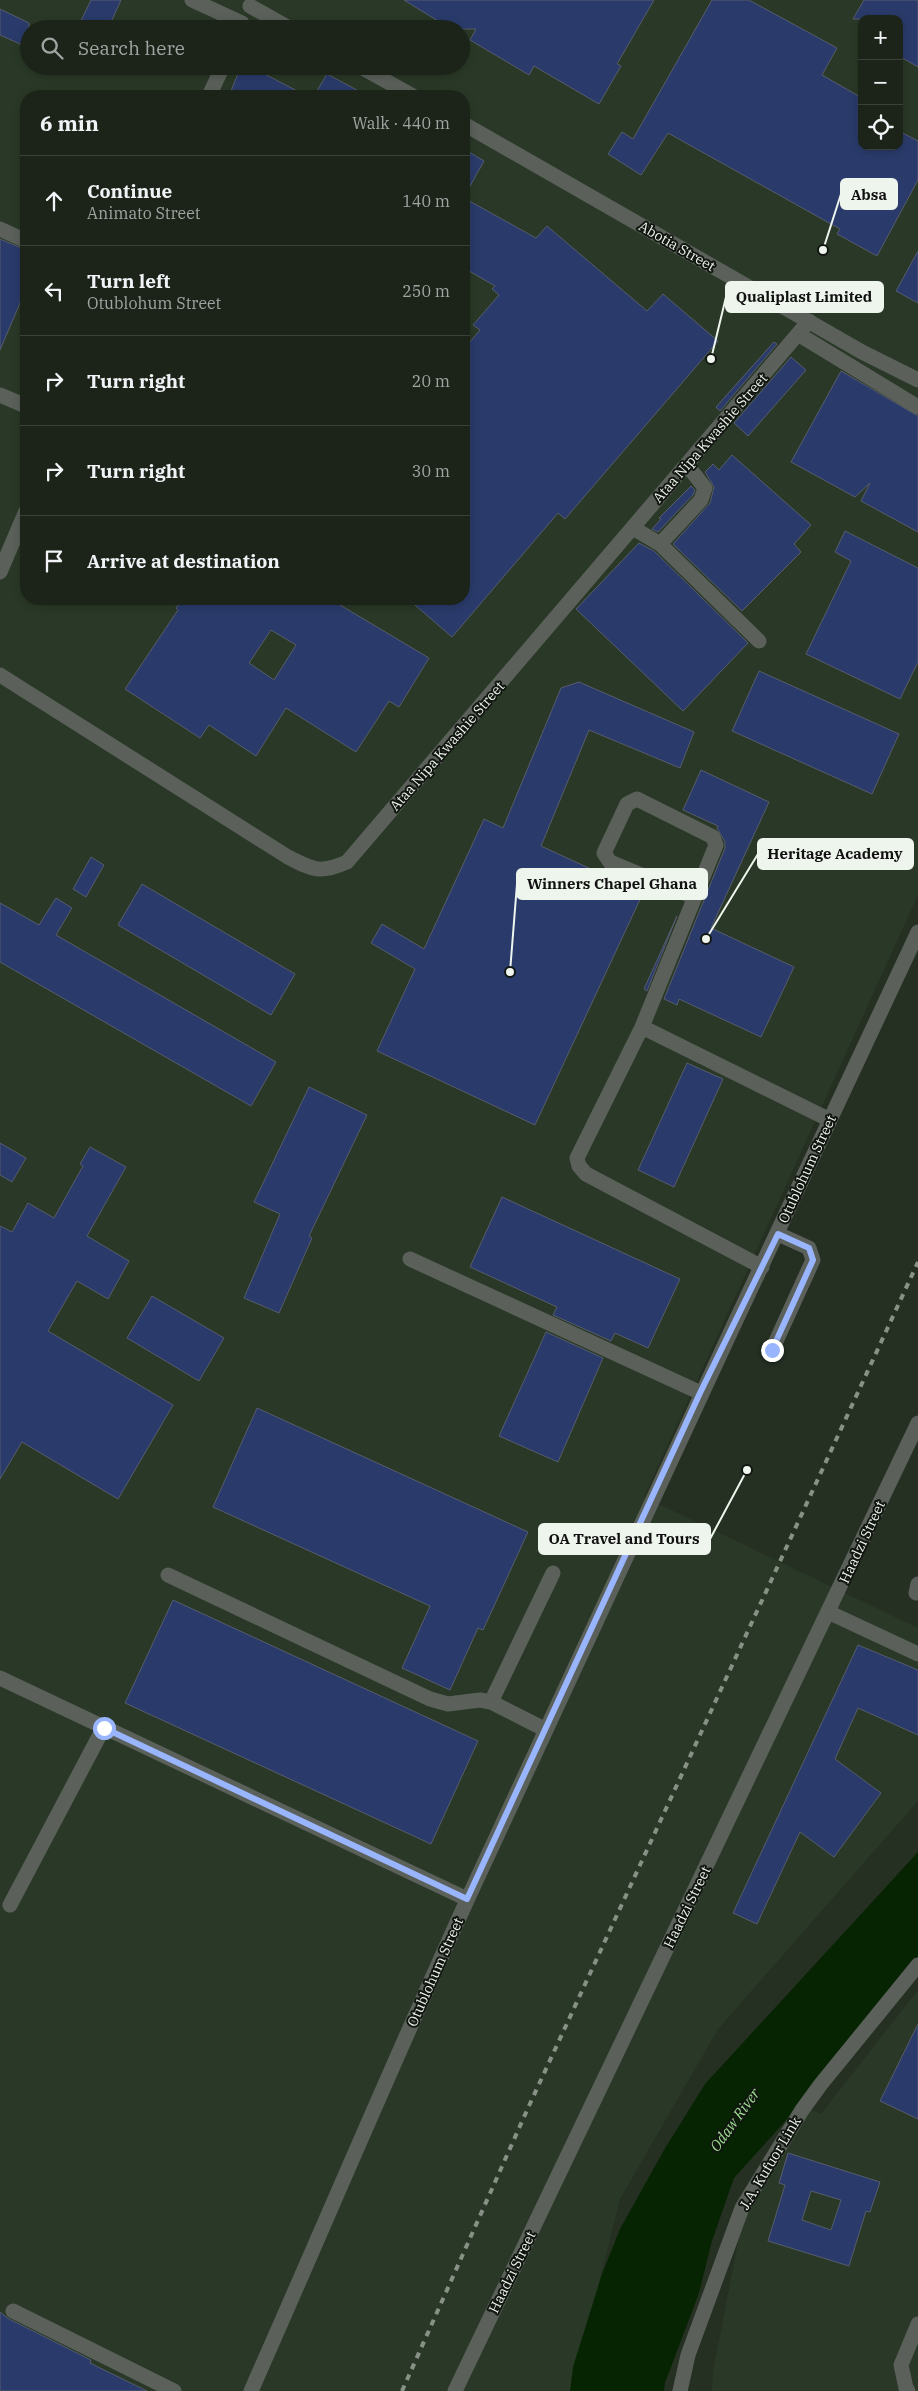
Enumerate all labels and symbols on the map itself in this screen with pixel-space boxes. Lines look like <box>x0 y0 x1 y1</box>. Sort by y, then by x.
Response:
callout: Absa <box>841 179 897 209</box>
text: Absa <box>851 185 887 204</box>
street label: Abotia Street <box>635 217 719 275</box>
callout: Qualiplast Limited <box>726 282 883 312</box>
text: Qualiplast Limited <box>736 287 873 306</box>
street label: Ataa Nipa Kwashie Street <box>649 369 771 507</box>
street label: Ataa Nipa Kwashie Street <box>386 677 508 815</box>
callout: Heritage Academy <box>758 839 913 869</box>
text: Heritage Academy <box>767 844 903 863</box>
callout: Winners Chapel Ghana <box>517 869 707 899</box>
text: Winners Chapel Ghana <box>527 874 698 893</box>
street label: Otublohum Street <box>774 1112 840 1226</box>
route end <box>761 1339 784 1362</box>
street label: Haadzi Street <box>835 1498 889 1586</box>
callout: OA Travel and Tours <box>539 1524 710 1554</box>
text: OA Travel and Tours <box>548 1529 700 1548</box>
route start <box>93 1717 116 1740</box>
street label: Haadzi Street <box>659 1863 715 1951</box>
street label: Otublohum Street <box>403 1915 467 2029</box>
water label: Odaw River <box>705 2084 764 2155</box>
street label: J.A. Kufuor Link <box>735 2113 805 2213</box>
street label: Haadzi Street <box>484 2228 540 2316</box>

